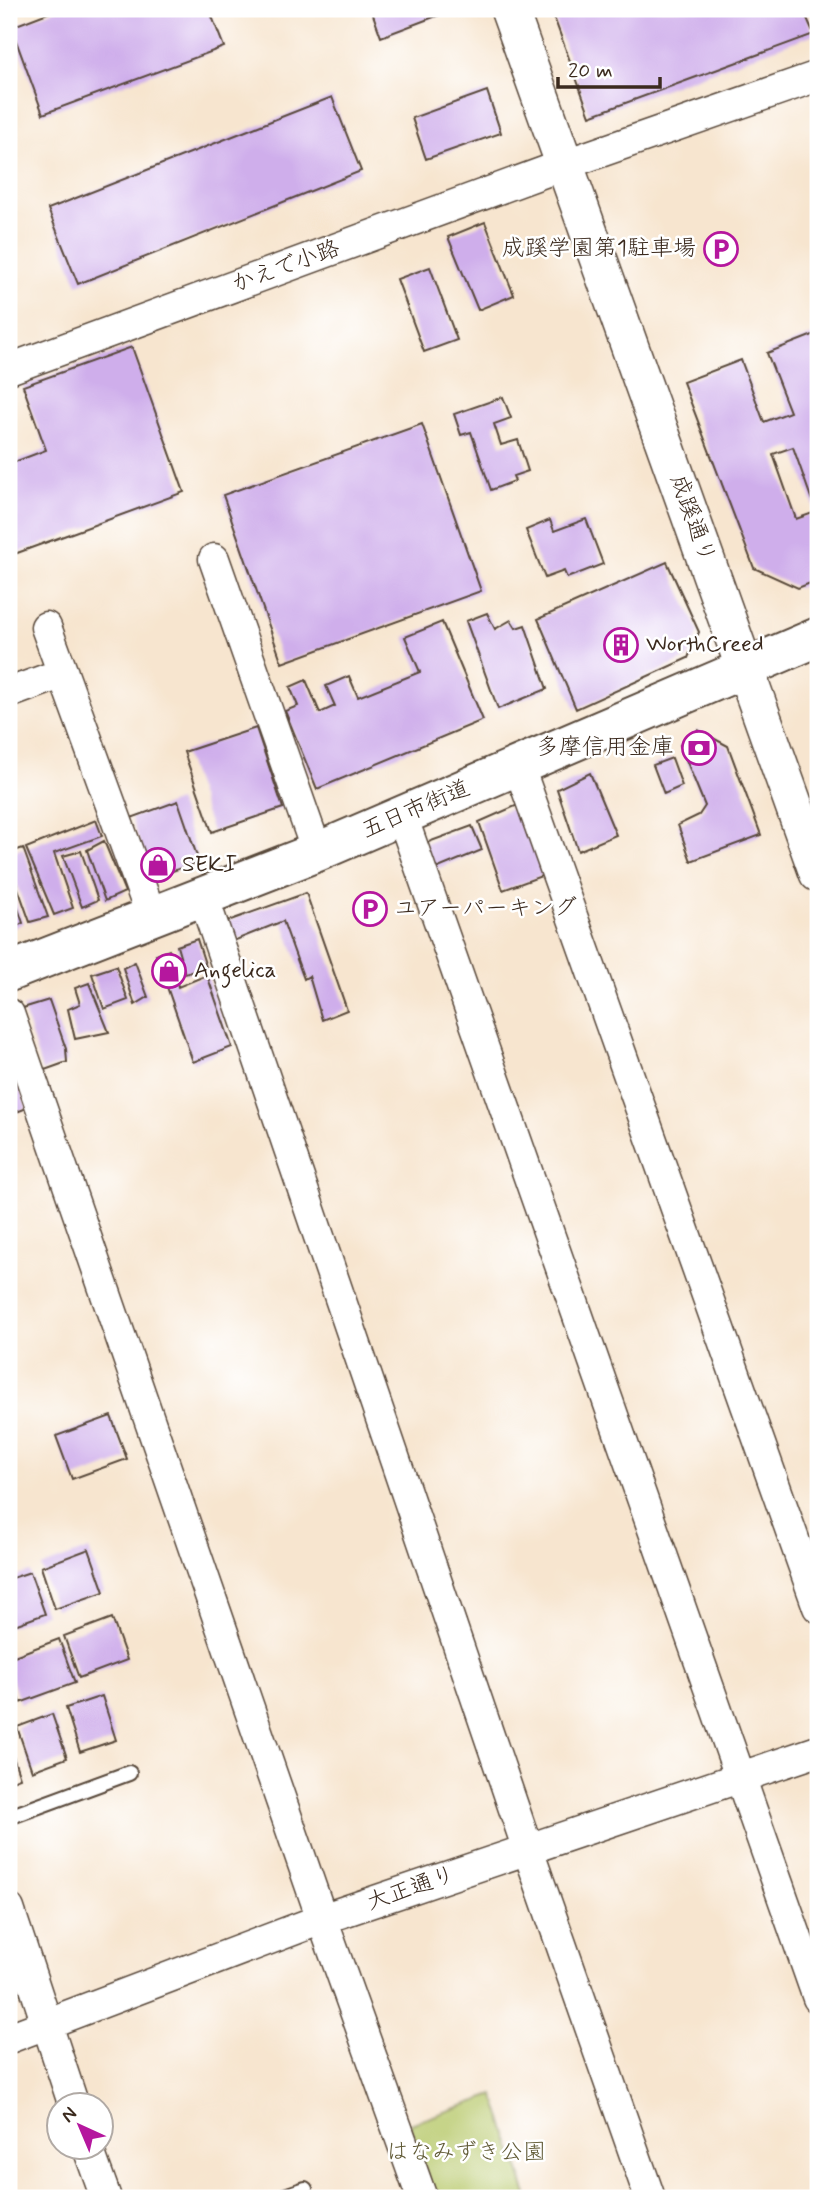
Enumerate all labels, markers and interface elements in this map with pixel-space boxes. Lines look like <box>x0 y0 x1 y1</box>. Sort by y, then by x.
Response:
scale bar <box>558 46 659 90</box>
text: 20 m <box>568 57 613 85</box>
parking icon: 成蹊学園第1駐車場 <box>702 230 740 268</box>
street label: かえで小路 <box>228 234 344 300</box>
place label: 成蹊学園第1駐車場 <box>502 234 696 264</box>
street label: 成蹊通り <box>662 471 722 567</box>
building icon: WorthCreed <box>602 626 640 664</box>
place label: WorthCreed <box>646 630 764 660</box>
bank icon: 多摩信用金庫 <box>680 729 718 767</box>
place label: 多摩信用金庫 <box>536 733 674 763</box>
street label: 五日市街道 <box>357 774 475 846</box>
shop icon: SEKI <box>139 846 177 884</box>
place label: SEKI <box>182 850 237 880</box>
parking icon: ユアーパーキング <box>351 890 389 928</box>
place label: ユアーパーキング <box>394 894 577 924</box>
shop icon: Angelica <box>150 952 188 990</box>
place label: Angelica <box>194 956 276 988</box>
street label: 大正通り <box>363 1860 459 1918</box>
north arrow <box>46 2092 116 2162</box>
text: N <box>56 2101 82 2128</box>
park label: はなみずき公園 <box>386 2138 546 2168</box>

